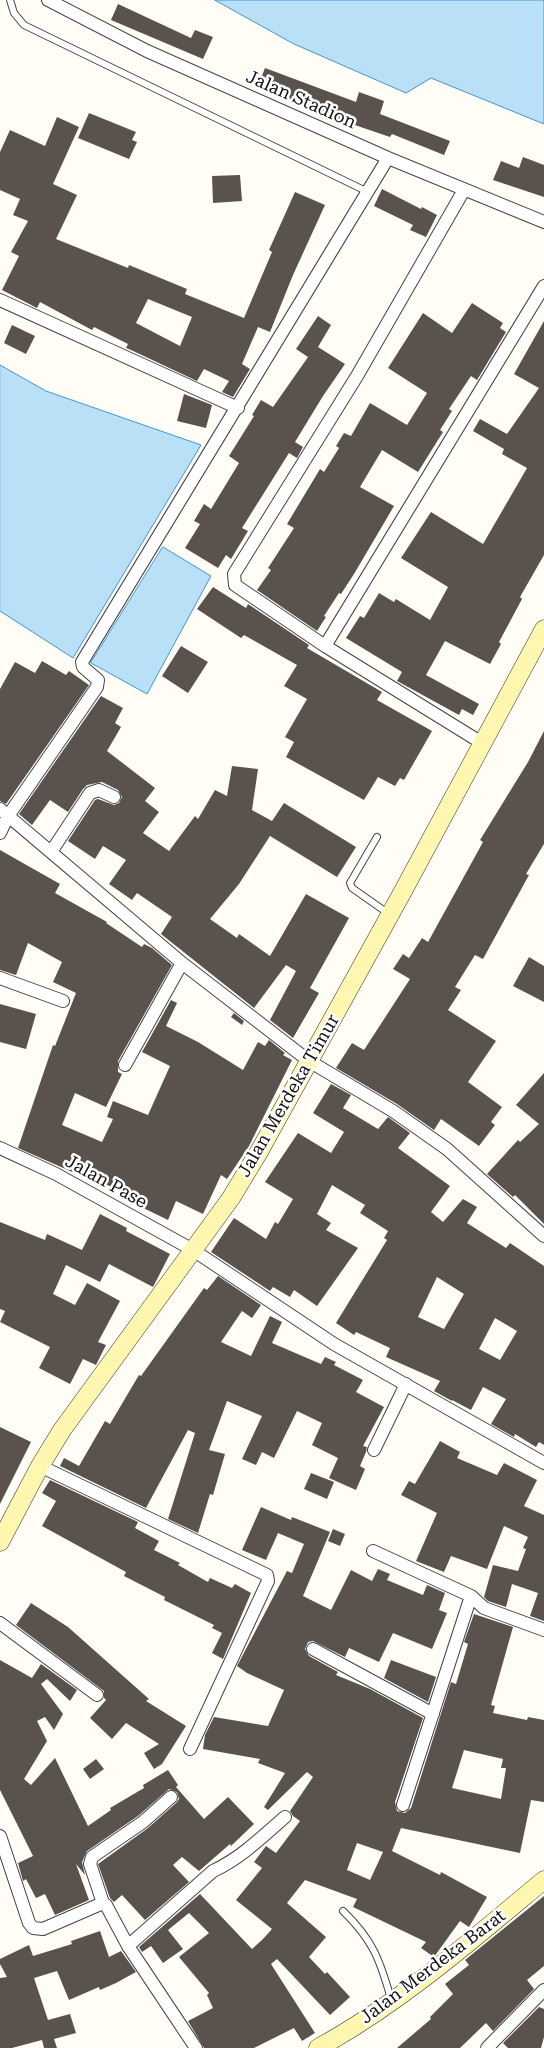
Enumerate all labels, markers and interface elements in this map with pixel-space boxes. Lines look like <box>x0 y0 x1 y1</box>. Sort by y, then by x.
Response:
street label: Jalan Stadion <box>243 66 359 134</box>
street label: Jalan Merdeka Timur <box>234 1011 344 1181</box>
street label: Jalan Pase <box>61 1151 151 1213</box>
street label: Jalan Merdeka Barat <box>356 1905 510 2029</box>

